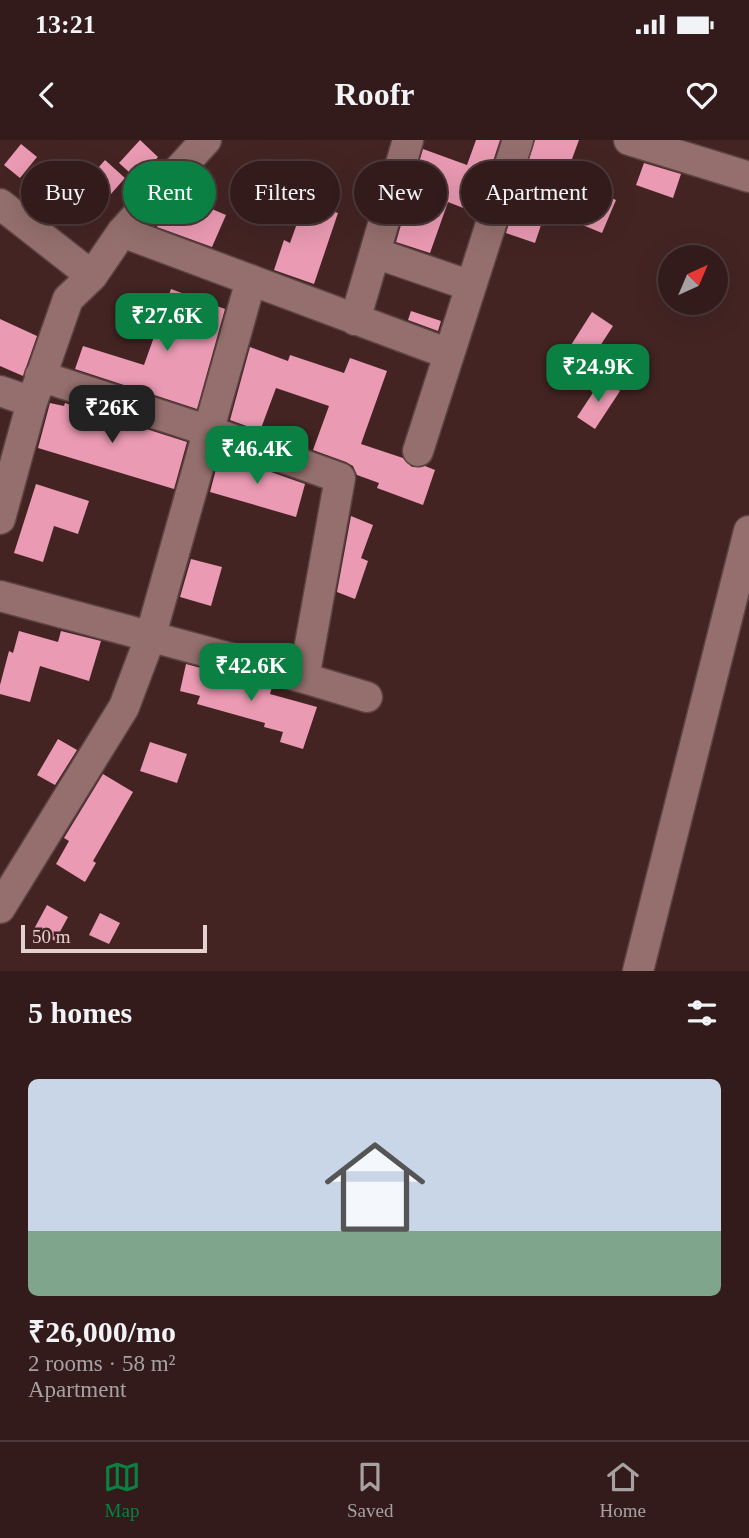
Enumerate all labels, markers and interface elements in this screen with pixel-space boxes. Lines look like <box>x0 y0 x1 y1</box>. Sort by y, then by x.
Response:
text: 13:21 <box>35 10 96 39</box>
icon: back <box>28 76 66 114</box>
text: Roofr <box>335 76 414 112</box>
icon: heart <box>683 76 721 114</box>
chip: Buy <box>21 161 109 224</box>
chip: Rent <box>123 161 216 224</box>
chip: Filters <box>230 161 340 224</box>
chip: New <box>354 161 447 224</box>
chip: Apartment <box>461 161 612 224</box>
north arrow <box>658 245 728 315</box>
map controls <box>658 245 728 315</box>
pin: ₹27.6K <box>110 294 224 353</box>
text: ₹27.6K <box>131 303 203 328</box>
pin: ₹24.9K <box>541 344 655 404</box>
text: ₹24.9K <box>562 354 634 379</box>
pin: ₹26K <box>71 386 153 445</box>
text: ₹26K <box>85 395 139 420</box>
pin: ₹46.4K <box>200 426 314 486</box>
text: ₹46.4K <box>221 436 293 461</box>
pin: ₹42.6K <box>194 644 308 703</box>
text: ₹42.6K <box>215 653 287 678</box>
scale bar <box>21 922 206 954</box>
text: 50 m <box>32 926 71 947</box>
icon: filters <box>683 994 721 1032</box>
text: 5 homes <box>28 996 132 1029</box>
icon: home <box>312 1124 438 1250</box>
text: ₹26,000/mo <box>28 1315 176 1348</box>
text: 2 rooms · 58 m² <box>28 1351 175 1376</box>
text: Apartment <box>28 1377 126 1402</box>
tab: Map <box>103 1458 141 1522</box>
tab: Saved <box>347 1458 393 1522</box>
tab: Home <box>600 1458 646 1522</box>

